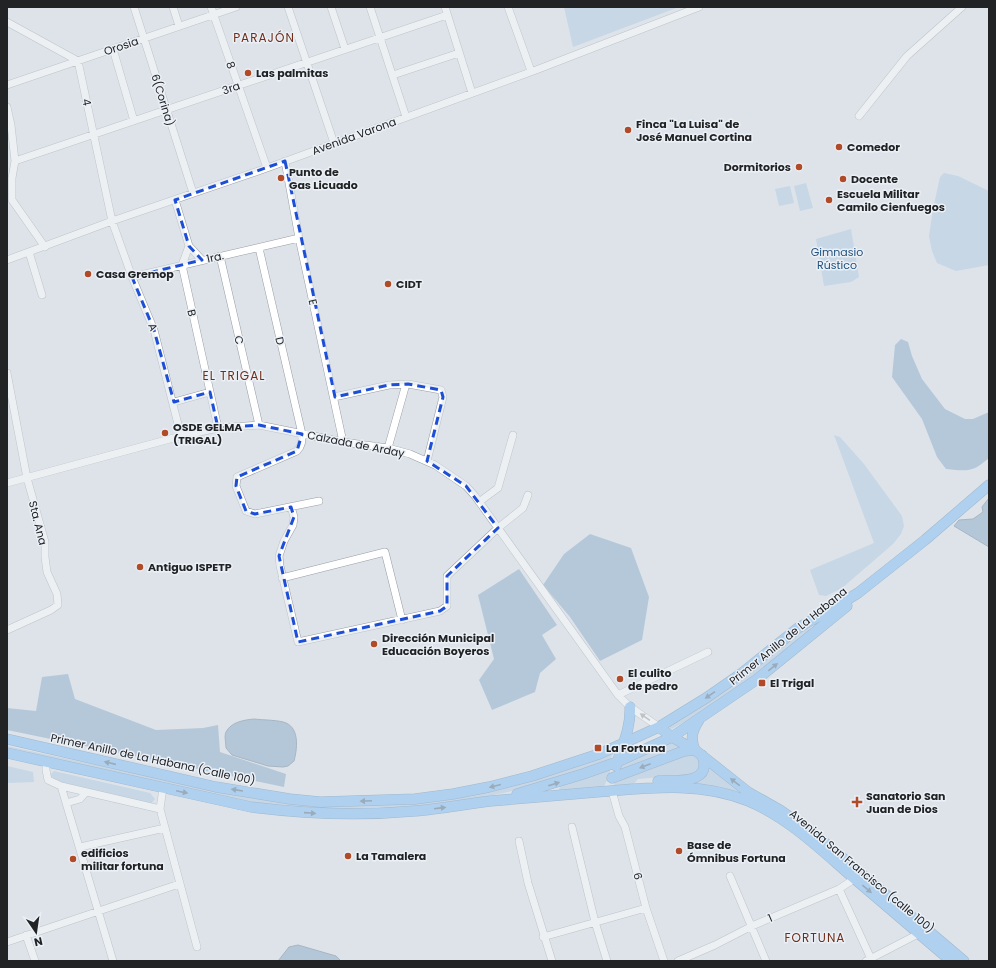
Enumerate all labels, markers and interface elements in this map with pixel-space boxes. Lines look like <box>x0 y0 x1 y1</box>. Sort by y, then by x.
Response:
district label: PARAJÓN <box>233 29 295 46</box>
street label: Orosia <box>102 33 140 59</box>
street label: 8 <box>222 59 240 71</box>
place label: Las palmitas <box>256 65 328 81</box>
marker: Las palmitas <box>243 68 253 78</box>
street label: 6(Corina) <box>147 72 179 128</box>
street label: 3ra <box>220 78 242 98</box>
street label: 4 <box>78 97 96 107</box>
street label: Avenida Varona <box>310 113 398 159</box>
place label: Finca "La Luisa" de José Manuel Cortina <box>636 116 752 145</box>
marker: Finca "La Luisa" de José Manuel Cortina <box>623 125 633 135</box>
place label: Comedor <box>847 139 900 155</box>
marker: Comedor <box>834 142 844 152</box>
place label: Dormitorios <box>724 159 791 175</box>
marker: Dormitorios <box>794 162 804 172</box>
place label: Punto de Gas Licuado <box>289 164 358 193</box>
place label: Docente <box>851 171 898 187</box>
marker: Punto de Gas Licuado <box>276 173 286 183</box>
marker: Docente <box>838 174 848 184</box>
place label: Escuela Militar Camilo Cienfuegos <box>837 186 945 215</box>
marker: Escuela Militar Camilo Cienfuegos <box>824 195 834 205</box>
park label: Gimnasio Rústico <box>811 244 863 273</box>
street label: 1ra. <box>205 247 225 267</box>
place label: Casa Gremop <box>96 266 174 282</box>
marker: Casa Gremop <box>83 269 93 279</box>
place label: CIDT <box>396 276 423 292</box>
marker: CIDT <box>383 279 393 289</box>
street label: E <box>305 297 321 307</box>
street label: B <box>183 308 201 318</box>
street label: A <box>144 321 162 334</box>
street label: C <box>230 334 248 346</box>
street label: D <box>271 335 289 347</box>
district label: EL TRIGAL <box>203 367 265 384</box>
place label: OSDE GELMA (TRIGAL) <box>173 419 242 448</box>
street label: Calzada de Arday <box>306 427 407 461</box>
marker: OSDE GELMA (TRIGAL) <box>160 428 170 438</box>
street label: Sta. Ana <box>25 499 51 547</box>
place label: Antiguo ISPETP <box>148 559 232 575</box>
marker: Antiguo ISPETP <box>135 562 145 572</box>
street label: Primer Anillo de La Habana <box>726 583 850 689</box>
place label: Dirección Municipal Educación Boyeros <box>382 630 494 659</box>
marker: Dirección Municipal Educación Boyeros <box>369 639 379 649</box>
one-way arrow <box>767 662 778 671</box>
place label: El culito de pedro <box>628 665 678 694</box>
marker: El culito de pedro <box>615 674 625 684</box>
place label: El Trigal <box>770 675 814 691</box>
marker: El Trigal <box>757 678 767 688</box>
one-way arrow <box>705 691 715 699</box>
one-way arrow <box>639 713 650 721</box>
street label: Primer Anillo de La Habana (Calle 100) <box>49 729 257 789</box>
place label: La Fortuna <box>606 740 666 756</box>
marker: La Fortuna <box>593 743 603 753</box>
one-way arrow <box>103 759 116 765</box>
one-way arrow <box>639 763 651 769</box>
one-way arrow <box>730 778 741 787</box>
one-way arrow <box>548 781 560 787</box>
one-way arrow <box>488 783 500 789</box>
one-way arrow <box>231 787 243 793</box>
place label: Sanatorio San Juan de Dios <box>866 788 946 817</box>
one-way arrow <box>176 790 188 796</box>
marker: Sanatorio San Juan de Dios <box>851 796 863 808</box>
one-way arrow <box>359 798 372 804</box>
one-way arrow <box>433 805 446 811</box>
street label: Avenida San Francisco (calle 100) <box>786 806 938 936</box>
one-way arrow <box>304 809 316 816</box>
place label: Base de Ómnibus Fortuna <box>687 837 786 866</box>
place label: edificios militar fortuna <box>81 845 164 874</box>
marker: Base de Ómnibus Fortuna <box>674 846 684 856</box>
place label: La Tamalera <box>356 848 426 864</box>
marker: La Tamalera <box>343 851 353 861</box>
marker: edificios militar fortuna <box>68 854 78 864</box>
street label: 6 <box>629 871 647 881</box>
one-way arrow <box>861 885 872 894</box>
street label: 1 <box>765 910 775 926</box>
north arrow <box>16 912 56 952</box>
district label: FORTUNA <box>785 929 845 946</box>
text: N <box>32 933 44 950</box>

